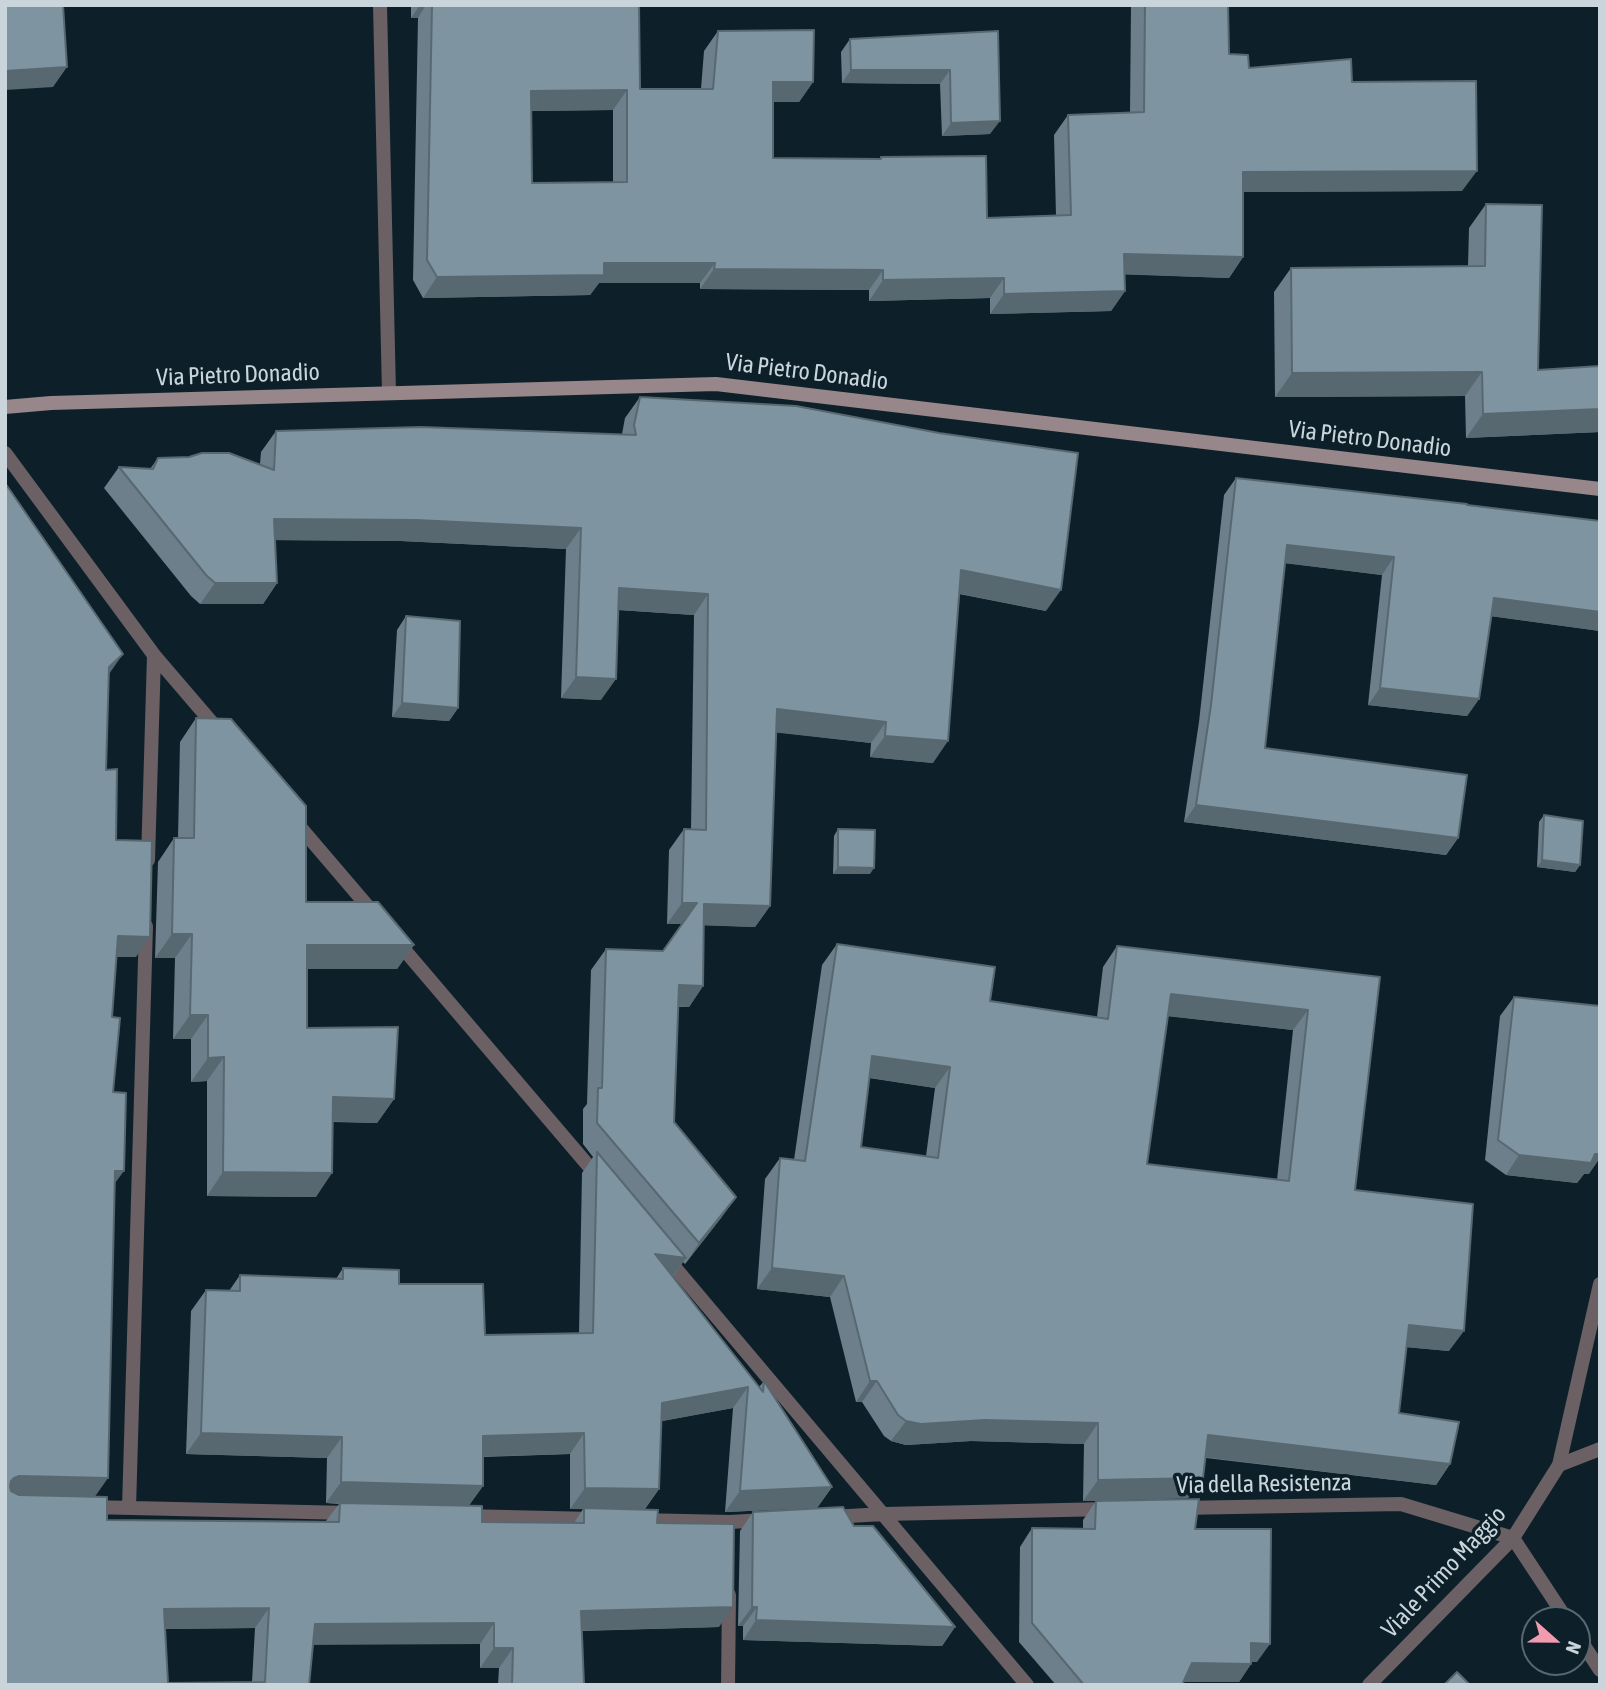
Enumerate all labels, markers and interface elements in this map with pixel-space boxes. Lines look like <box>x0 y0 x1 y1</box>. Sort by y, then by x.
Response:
street label: Via Pietro Donadio <box>724 348 890 396</box>
street label: Via Pietro Donadio <box>156 358 320 392</box>
street label: Via Pietro Donadio <box>1287 415 1453 463</box>
street label: Via della Resistenza <box>1176 1468 1352 1500</box>
street label: Viale Primo Maggio <box>1376 1500 1512 1644</box>
north arrow <box>1521 1606 1591 1676</box>
text: N <box>1561 1639 1586 1657</box>

